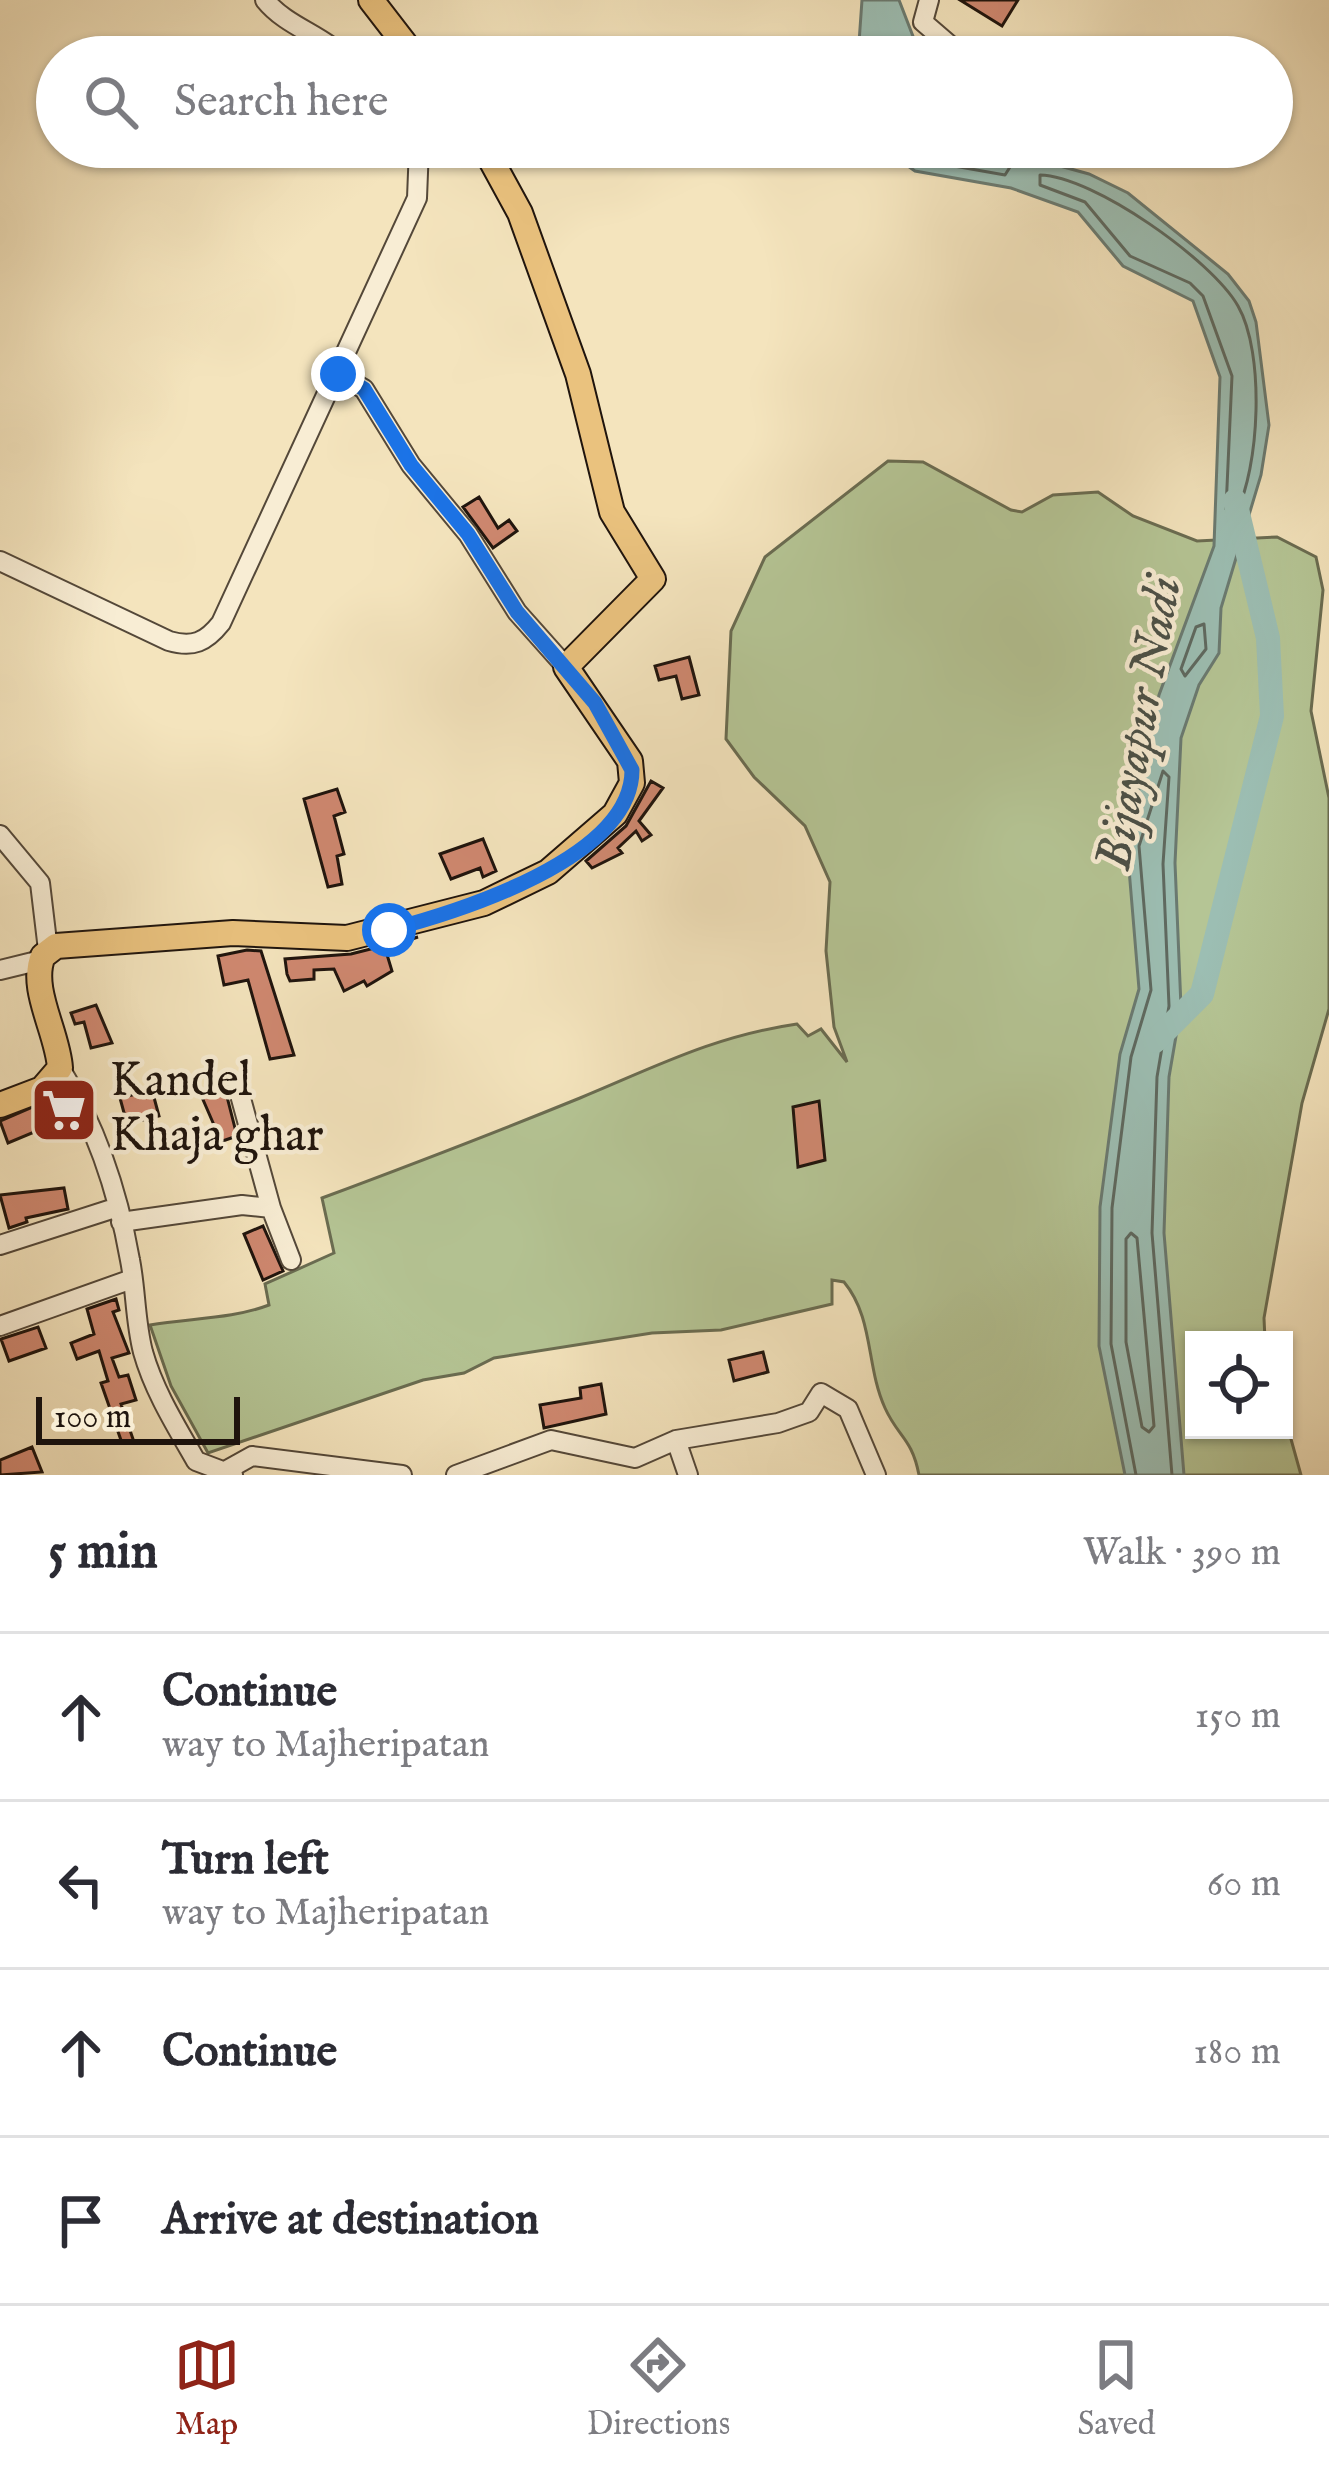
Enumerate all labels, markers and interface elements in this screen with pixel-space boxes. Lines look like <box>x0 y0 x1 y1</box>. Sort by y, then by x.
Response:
search box <box>36 36 1293 168</box>
icon: search <box>78 69 144 135</box>
text: Search here <box>174 74 388 131</box>
route end <box>311 347 365 401</box>
water label: Bijayapur Nadi <box>1083 568 1199 876</box>
route start <box>362 903 416 957</box>
place label: Kandel Khaja ghar <box>110 1052 324 1167</box>
supermarket icon: Kandel Khaja ghar <box>29 1075 99 1145</box>
map controls <box>1185 1331 1293 1439</box>
button: locate <box>1185 1331 1293 1439</box>
scale bar <box>36 1391 240 1444</box>
text: 100 m <box>54 1397 131 1439</box>
text: 5 min <box>48 1521 158 1586</box>
text: Walk · 390 m <box>1083 1529 1281 1578</box>
text: Continue <box>162 1664 337 1721</box>
icon: ahead <box>48 1684 114 1750</box>
text: 150 m <box>1195 1692 1281 1741</box>
text: way to Majheripatan <box>162 1721 490 1770</box>
text: Turn left <box>162 1832 329 1889</box>
icon: left <box>48 1852 114 1918</box>
text: 60 m <box>1207 1860 1281 1909</box>
text: way to Majheripatan <box>162 1889 490 1938</box>
icon: ahead <box>48 2020 114 2086</box>
text: Continue <box>162 2024 337 2081</box>
text: 180 m <box>1193 2028 1281 2077</box>
icon: arrive <box>48 2188 114 2254</box>
text: Arrive at destination <box>162 2192 539 2249</box>
tab: Map <box>174 2332 240 2446</box>
tab: Directions <box>587 2332 730 2446</box>
tab: Saved <box>1077 2332 1155 2446</box>

